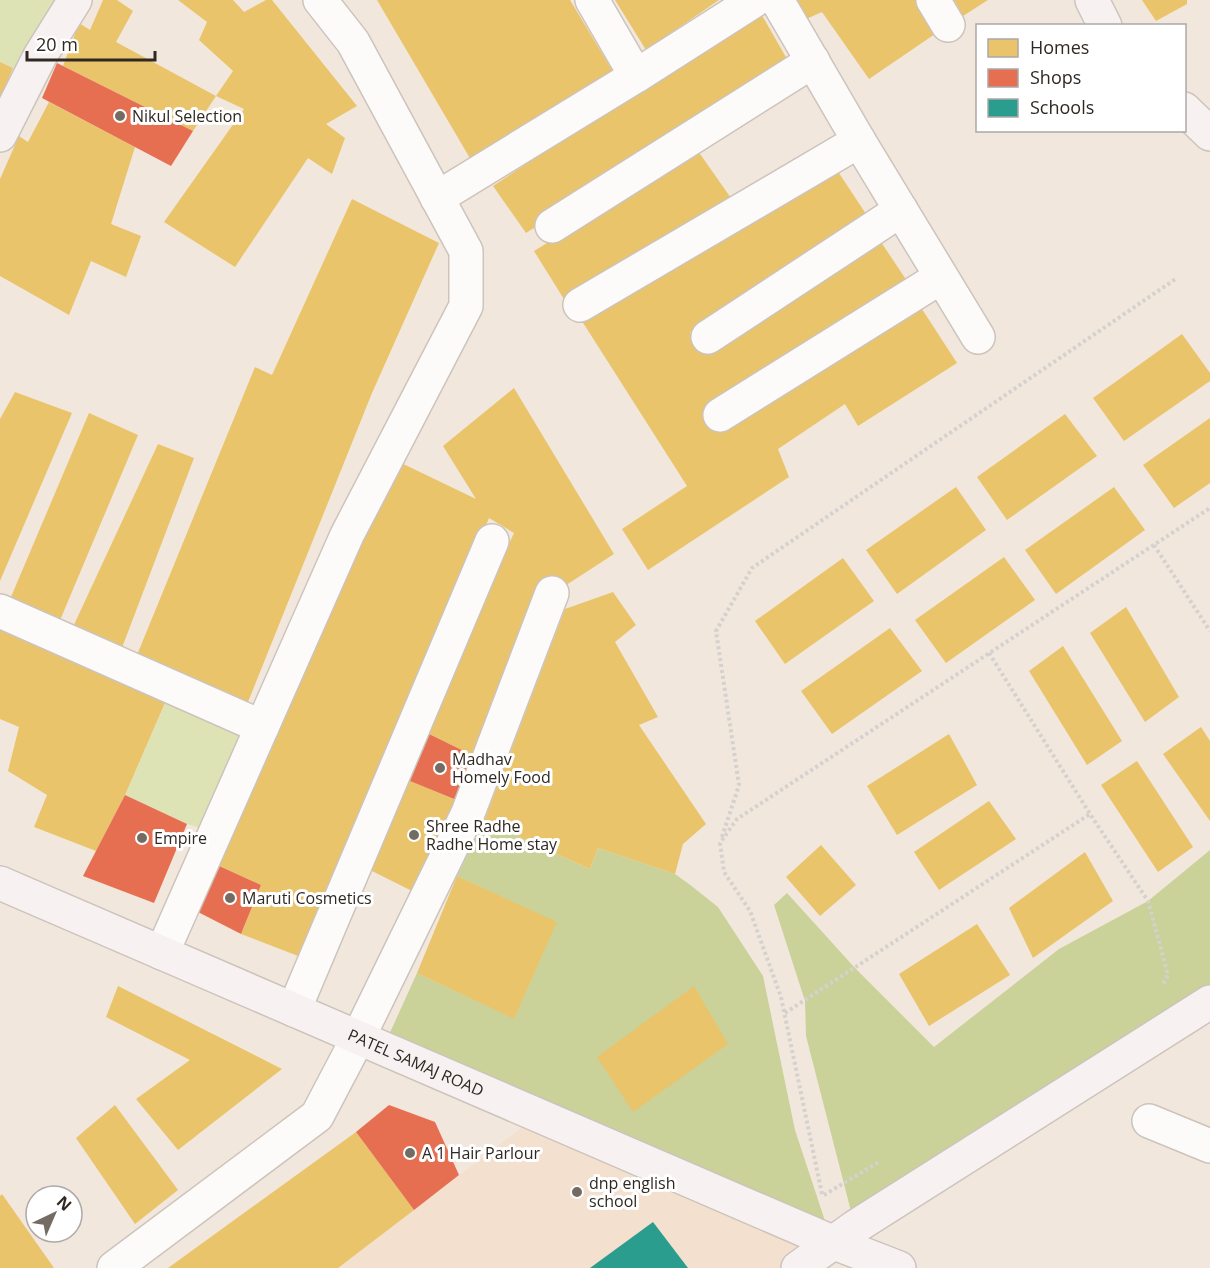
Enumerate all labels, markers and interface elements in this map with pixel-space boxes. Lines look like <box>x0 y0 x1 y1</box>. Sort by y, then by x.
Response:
scale bar <box>27 24 154 62</box>
legend <box>976 24 1186 132</box>
text: 20 m <box>36 32 78 56</box>
text: Homes <box>1030 35 1089 59</box>
text: Shops <box>1030 65 1081 89</box>
text: Schools <box>1030 95 1094 119</box>
place label: Nikul Selection <box>132 105 242 127</box>
marker: Nikul Selection <box>113 109 127 123</box>
place label: Madhav Homely Food <box>452 748 551 788</box>
marker: Madhav Homely Food <box>433 761 447 775</box>
place label: Shree Radhe Radhe Home stay <box>426 815 558 855</box>
place label: Empire <box>154 827 207 849</box>
marker: Shree Radhe Radhe Home stay <box>407 828 421 842</box>
marker: Empire <box>135 831 149 845</box>
place label: Maruti Cosmetics <box>242 887 372 909</box>
marker: Maruti Cosmetics <box>223 891 237 905</box>
street label: PATEL SAMAJ ROAD <box>345 1023 487 1101</box>
place label: A 1 Hair Parlour <box>422 1142 541 1164</box>
marker: A 1 Hair Parlour <box>403 1146 417 1160</box>
place label: dnp english school <box>589 1172 676 1212</box>
north arrow <box>24 1184 84 1244</box>
marker: dnp english school <box>570 1185 584 1199</box>
text: N <box>52 1191 77 1216</box>

